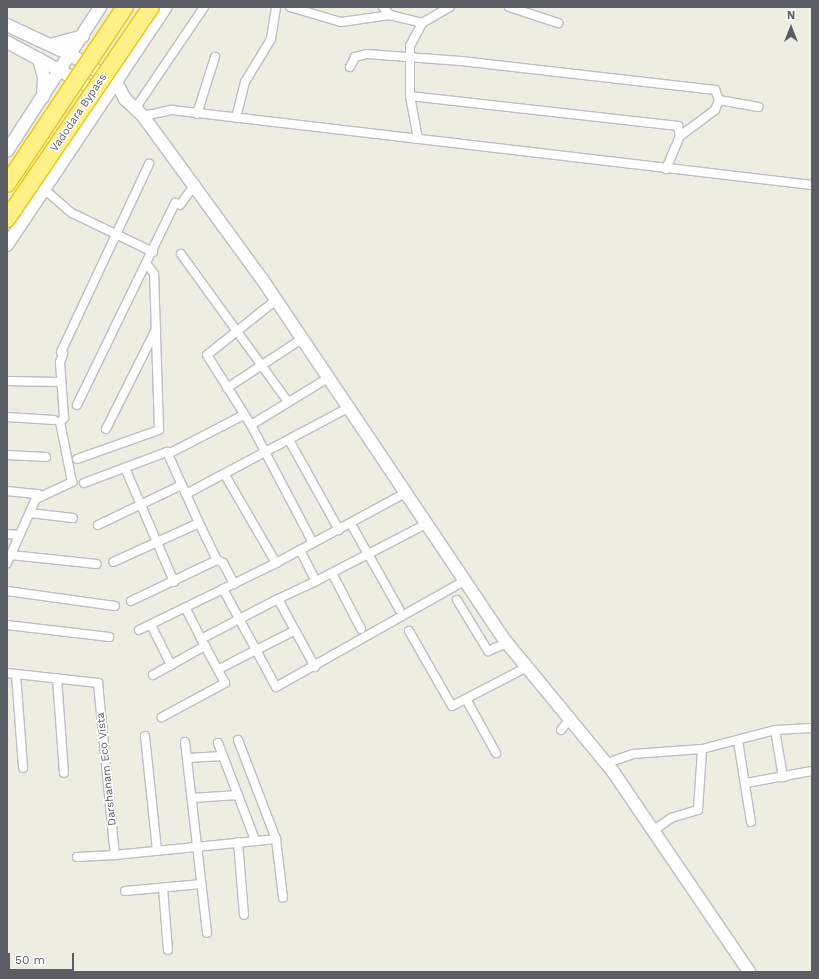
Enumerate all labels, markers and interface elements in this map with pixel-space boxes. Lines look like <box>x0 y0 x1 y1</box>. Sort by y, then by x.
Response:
north arrow <box>771 8 811 48</box>
text: N <box>787 9 795 22</box>
street label: Vadodara Bypass <box>48 72 110 154</box>
street label: Darshanam Eco Vista <box>94 711 120 827</box>
scale bar <box>10 945 76 971</box>
text: 50 m <box>15 953 45 967</box>

